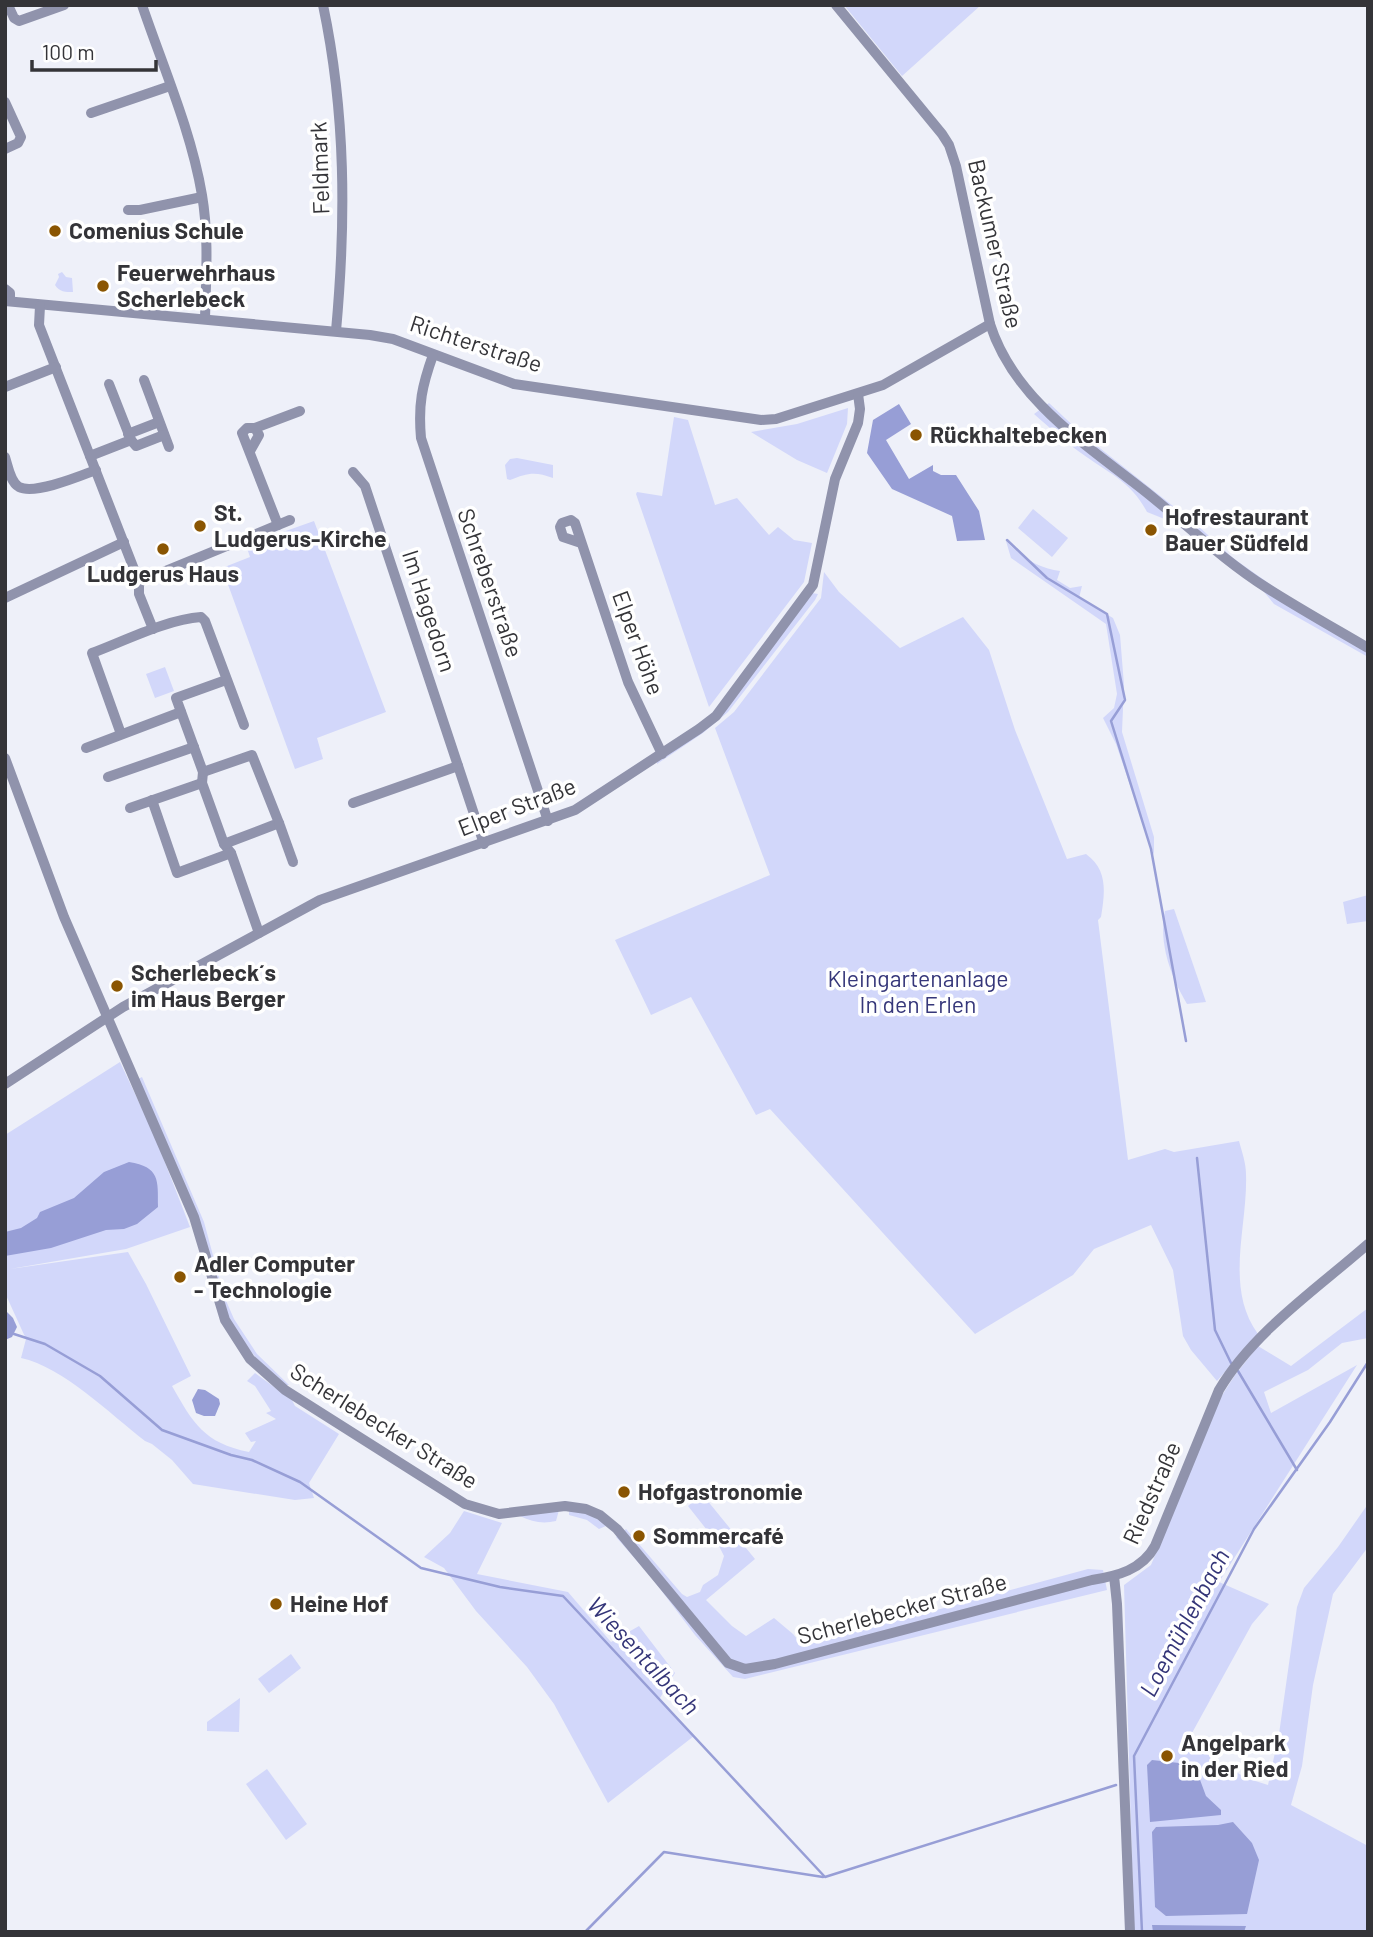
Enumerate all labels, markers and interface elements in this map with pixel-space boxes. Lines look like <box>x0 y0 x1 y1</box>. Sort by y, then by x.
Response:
scale bar <box>32 28 156 72</box>
text: 100 m <box>42 39 95 64</box>
street label: Feldmark <box>303 121 335 215</box>
street label: Backumer Straße <box>963 156 1029 331</box>
place label: Comenius Schule <box>69 216 244 244</box>
marker: Comenius Schule <box>47 223 63 239</box>
place label: Feuerwehrhaus Scherlebeck <box>117 258 275 312</box>
marker: Feuerwehrhaus Scherlebeck <box>95 278 111 294</box>
street label: Richterstraße <box>407 308 546 378</box>
place label: Rückhaltebecken <box>930 420 1107 448</box>
marker: Rückhaltebecken <box>908 427 924 443</box>
place label: St. Ludgerus-Kirche <box>214 498 387 552</box>
place label: Hofrestaurant Bauer Südfeld <box>1165 502 1309 556</box>
street label: Schreberstraße <box>452 504 530 661</box>
marker: St. Ludgerus-Kirche <box>192 518 208 534</box>
marker: Hofrestaurant Bauer Südfeld <box>1143 522 1159 538</box>
marker: Ludgerus Haus <box>155 541 171 557</box>
street label: Im Hagedorn <box>397 546 463 675</box>
place label: Ludgerus Haus <box>87 559 239 587</box>
street label: Elper Höhe <box>607 587 671 699</box>
street label: Elper Straße <box>454 771 580 841</box>
place label: Scherlebeck´s im Haus Berger <box>131 958 285 1012</box>
park label: Kleingartenanlage In den Erlen <box>827 964 1009 1018</box>
marker: Scherlebeck´s im Haus Berger <box>109 978 125 994</box>
place label: Adler Computer - Technologie <box>194 1249 355 1303</box>
marker: Adler Computer - Technologie <box>172 1269 188 1285</box>
street label: Scherlebecker Straße <box>286 1356 483 1494</box>
street label: Riedstraße <box>1116 1437 1186 1548</box>
place label: Hofgastronomie <box>638 1477 803 1505</box>
marker: Hofgastronomie <box>616 1484 632 1500</box>
place label: Sommercafé <box>653 1521 784 1549</box>
marker: Sommercafé <box>631 1528 647 1544</box>
water label: Loemühlenbach <box>1133 1544 1235 1701</box>
street label: Scherlebecker Straße <box>794 1567 1010 1649</box>
place label: Heine Hof <box>290 1589 388 1617</box>
water label: Wiesentalbach <box>582 1590 706 1720</box>
marker: Heine Hof <box>268 1596 284 1612</box>
place label: Angelpark in der Ried <box>1181 1728 1289 1782</box>
marker: Angelpark in der Ried <box>1159 1748 1175 1764</box>

